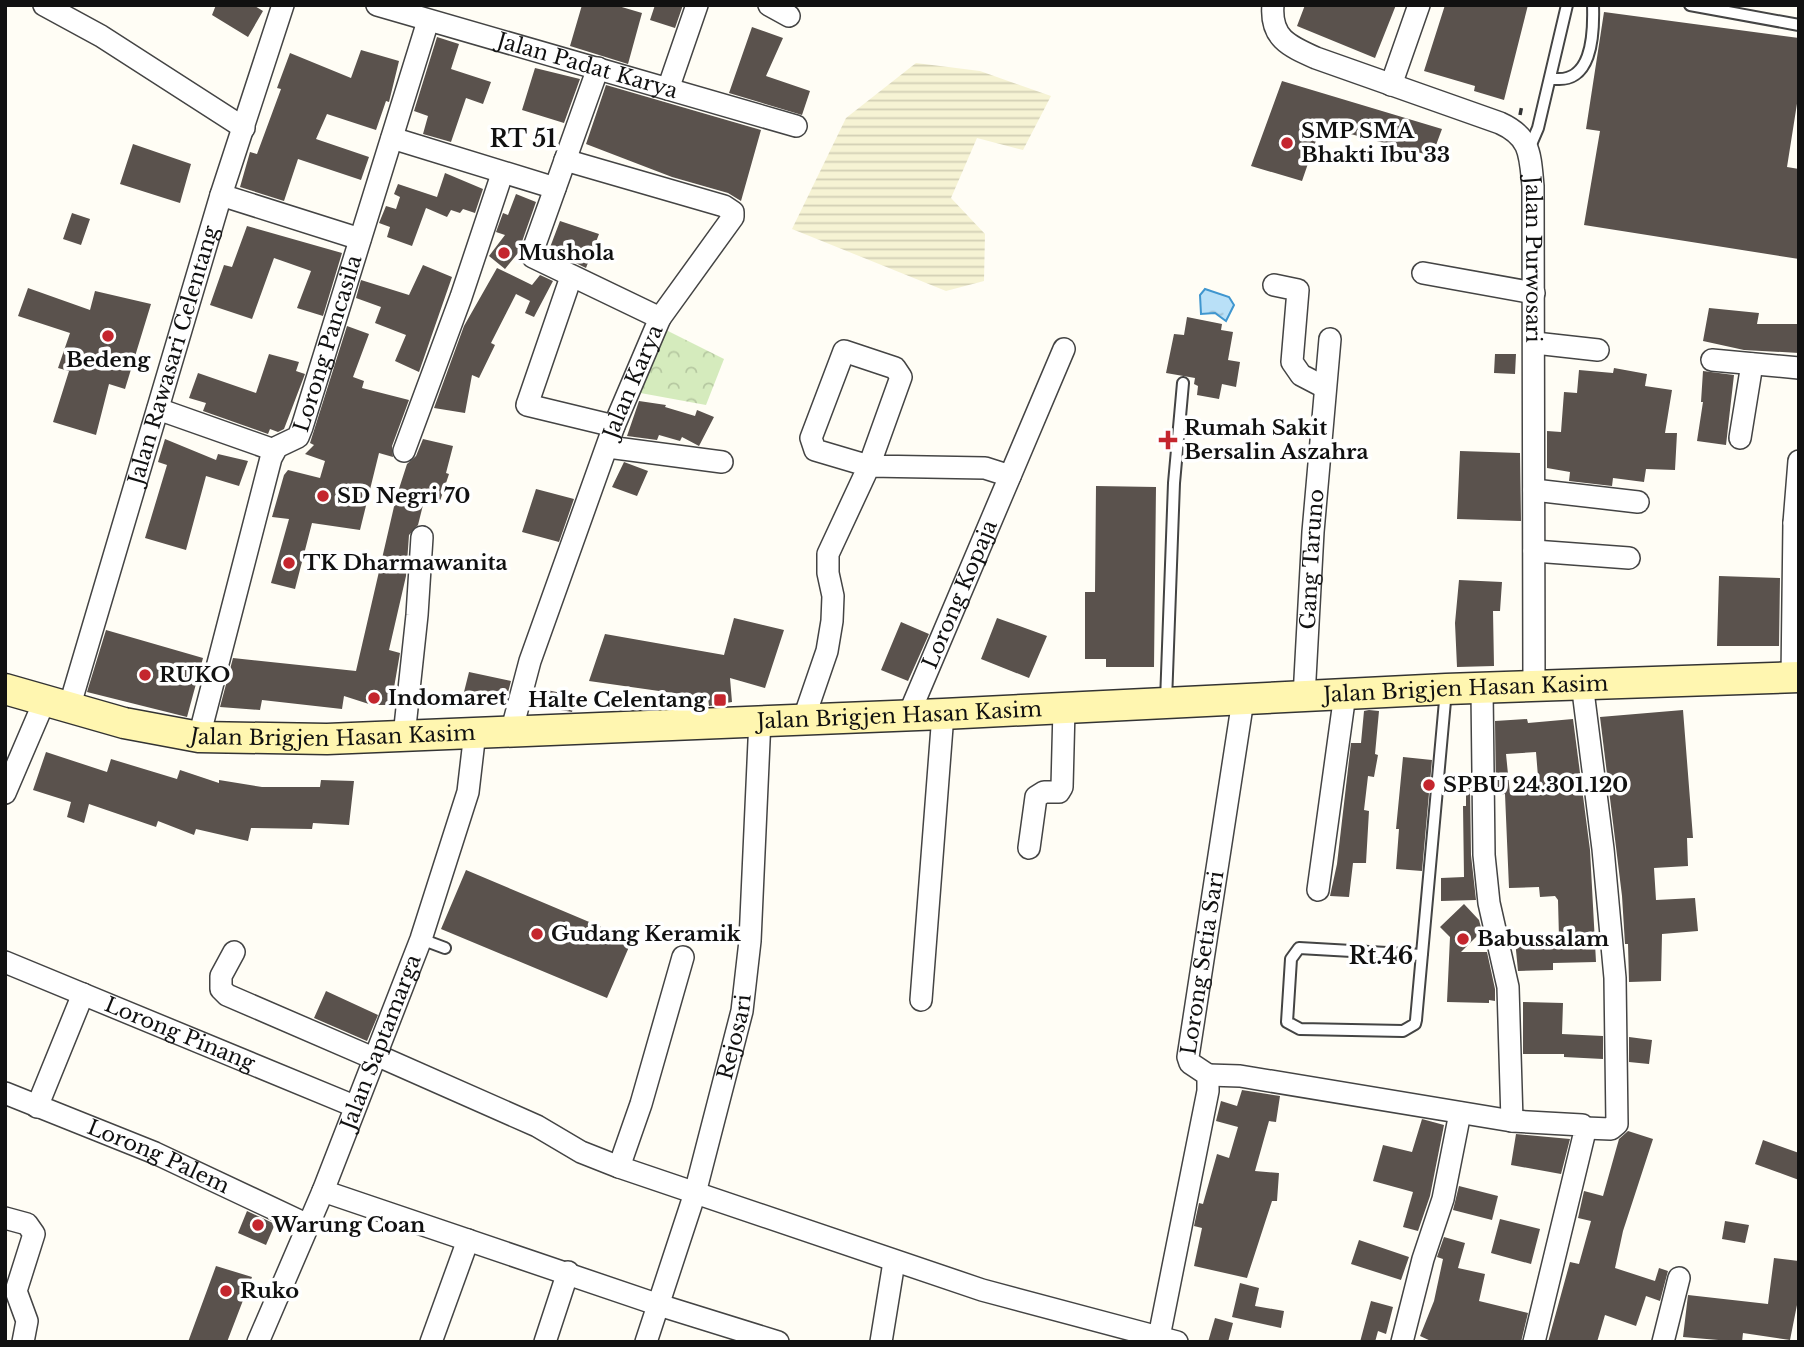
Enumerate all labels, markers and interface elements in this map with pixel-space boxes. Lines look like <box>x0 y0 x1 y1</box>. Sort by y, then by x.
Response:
street label: Jalan Padat Karya <box>491 27 681 104</box>
place label: SMP SMA Bhakti Ibu 33 <box>1301 118 1450 168</box>
district label: RT 51 <box>490 125 556 153</box>
marker: SMP SMA Bhakti Ibu 33 <box>1279 135 1295 151</box>
street label: Jalan Purwosari <box>1519 172 1546 343</box>
street label: Jalan Rawasari Celentang <box>122 222 224 491</box>
place label: Mushola <box>518 240 615 266</box>
marker: Mushola <box>496 245 512 261</box>
street label: Lorong Pancasila <box>288 252 368 435</box>
street label: Jalan Karya <box>597 321 669 445</box>
marker: Bedeng <box>100 328 116 344</box>
place label: Bedeng <box>66 347 151 373</box>
place label: Rumah Sakit Bersalin Aszahra <box>1184 415 1369 465</box>
marker: Rumah Sakit Bersalin Aszahra <box>1158 430 1178 450</box>
place label: SD Negri 70 <box>337 483 470 509</box>
marker: SD Negri 70 <box>315 488 331 504</box>
street label: Gang Taruno <box>1295 488 1330 630</box>
street label: Lorong Kopaja <box>917 516 1003 673</box>
place label: TK Dharmawanita <box>303 550 508 576</box>
marker: TK Dharmawanita <box>281 555 297 571</box>
place label: RUKO <box>159 662 230 688</box>
marker: RUKO <box>137 667 153 683</box>
street label: Jalan Brigjen Hasan Kasim <box>1320 670 1609 708</box>
place label: Indomaret <box>388 685 507 711</box>
place label: Halte Celentang <box>528 687 707 713</box>
marker: Indomaret <box>366 690 382 706</box>
marker: Halte Celentang <box>712 692 728 708</box>
street label: Jalan Brigjen Hasan Kasim <box>753 696 1043 735</box>
street label: Jalan Brigjen Hasan Kasim <box>185 720 476 752</box>
place label: SPBU 24.301.120 <box>1443 772 1628 798</box>
marker: SPBU 24.301.120 <box>1421 777 1437 793</box>
street label: Lorong Setia Sari <box>1175 869 1230 1057</box>
place label: Gudang Keramik <box>551 921 742 947</box>
marker: Gudang Keramik <box>529 926 545 942</box>
place label: Babussalam <box>1477 926 1609 952</box>
marker: Babussalam <box>1455 931 1471 947</box>
district label: Rt.46 <box>1349 942 1413 970</box>
street label: Jalan Saptamarga <box>334 951 427 1136</box>
street label: Lorong Pinang <box>101 992 259 1077</box>
street label: Rejosari <box>712 993 757 1082</box>
street label: Lorong Palem <box>83 1114 234 1199</box>
place label: Warung Coan <box>271 1212 425 1238</box>
marker: Warung Coan <box>250 1217 266 1233</box>
place label: Ruko <box>240 1278 299 1304</box>
marker: Ruko <box>218 1283 234 1299</box>

